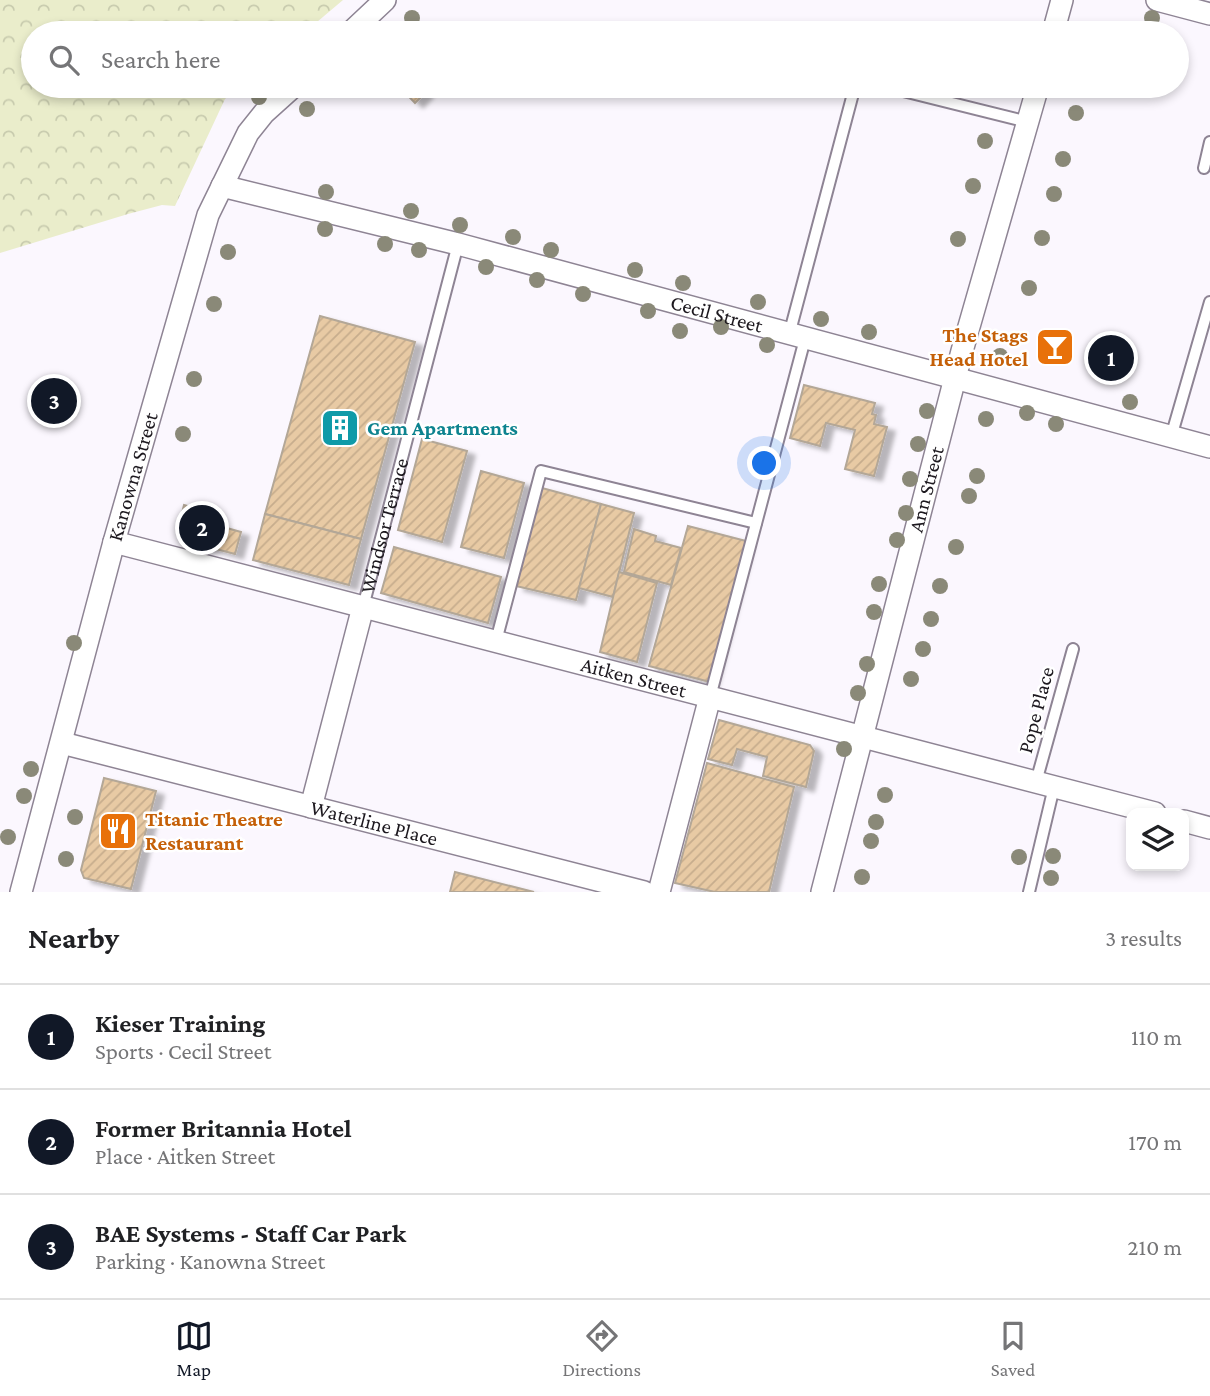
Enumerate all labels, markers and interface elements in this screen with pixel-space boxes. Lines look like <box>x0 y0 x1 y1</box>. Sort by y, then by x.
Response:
search box <box>21 21 1189 98</box>
icon: search <box>45 41 83 79</box>
text: Search here <box>101 45 220 74</box>
street label: Cecil Street <box>668 290 766 338</box>
place label: The Stags Head Hotel <box>930 323 1028 371</box>
bar icon: The Stags Head Hotel <box>1034 326 1076 368</box>
pin: 1 <box>1088 332 1134 384</box>
pin: 3 <box>31 375 77 427</box>
building icon: Gem Apartments <box>319 407 361 449</box>
street label: Kanowna Street <box>103 409 163 544</box>
place label: Gem Apartments <box>367 416 518 440</box>
street label: Ann Street <box>904 443 949 535</box>
your location <box>747 446 781 480</box>
street label: Windsor Terrace <box>355 456 413 596</box>
pin: 2 <box>179 502 225 554</box>
street label: Aitken Street <box>578 652 690 703</box>
street label: Pope Place <box>1013 664 1059 756</box>
street label: Waterline Place <box>308 795 440 851</box>
place label: Titanic Theatre Restaurant <box>145 807 283 855</box>
map controls <box>1126 808 1189 871</box>
button: layers <box>1126 808 1189 871</box>
restaurant icon: Titanic Theatre Restaurant <box>97 810 139 852</box>
text: Nearby <box>28 921 119 954</box>
text: 3 results <box>1105 925 1182 951</box>
text: Kieser Training <box>95 1009 266 1038</box>
text: 1 <box>47 1024 55 1050</box>
text: 110 m <box>1131 1024 1182 1050</box>
text: Sports · Cecil Street <box>95 1038 271 1064</box>
text: Former Britannia Hotel <box>95 1114 352 1143</box>
text: 2 <box>45 1129 57 1155</box>
text: 170 m <box>1128 1129 1182 1155</box>
text: Place · Aitken Street <box>95 1143 275 1169</box>
text: BAE Systems - Staff Car Park <box>95 1219 406 1248</box>
text: 3 <box>45 1234 57 1260</box>
text: 210 m <box>1128 1234 1182 1260</box>
text: Parking · Kanowna Street <box>95 1248 325 1274</box>
tab: Map <box>175 1317 213 1380</box>
tab: Directions <box>562 1317 641 1380</box>
tab: Saved <box>991 1317 1035 1380</box>

